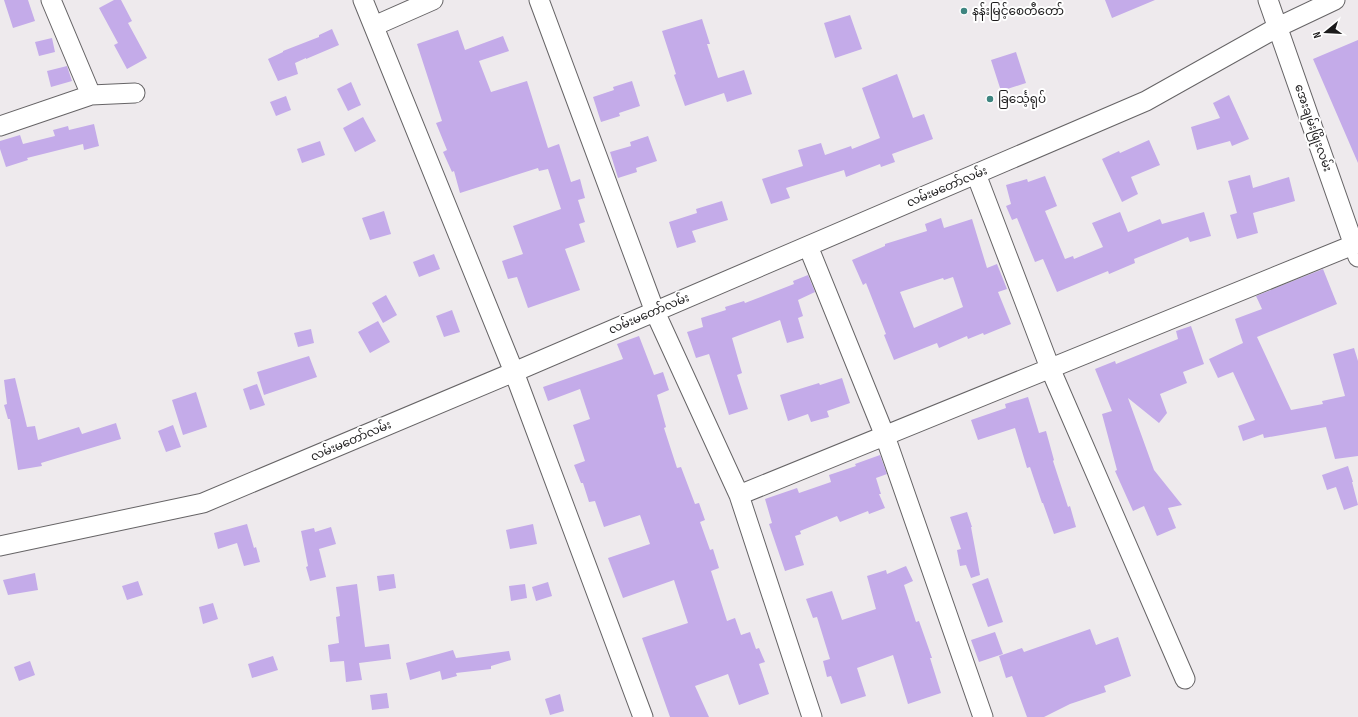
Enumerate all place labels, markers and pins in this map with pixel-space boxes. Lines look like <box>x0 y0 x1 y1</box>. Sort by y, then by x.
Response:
place label: နန်းမြင့်စေတီတော် <box>972 2 1064 21</box>
marker: နန်းမြင့်စေတီတော် <box>959 6 969 16</box>
place label: ခြင်္သေ့ရုပ် <box>998 90 1046 109</box>
marker: ခြင်္သေ့ရုပ် <box>985 94 995 104</box>

